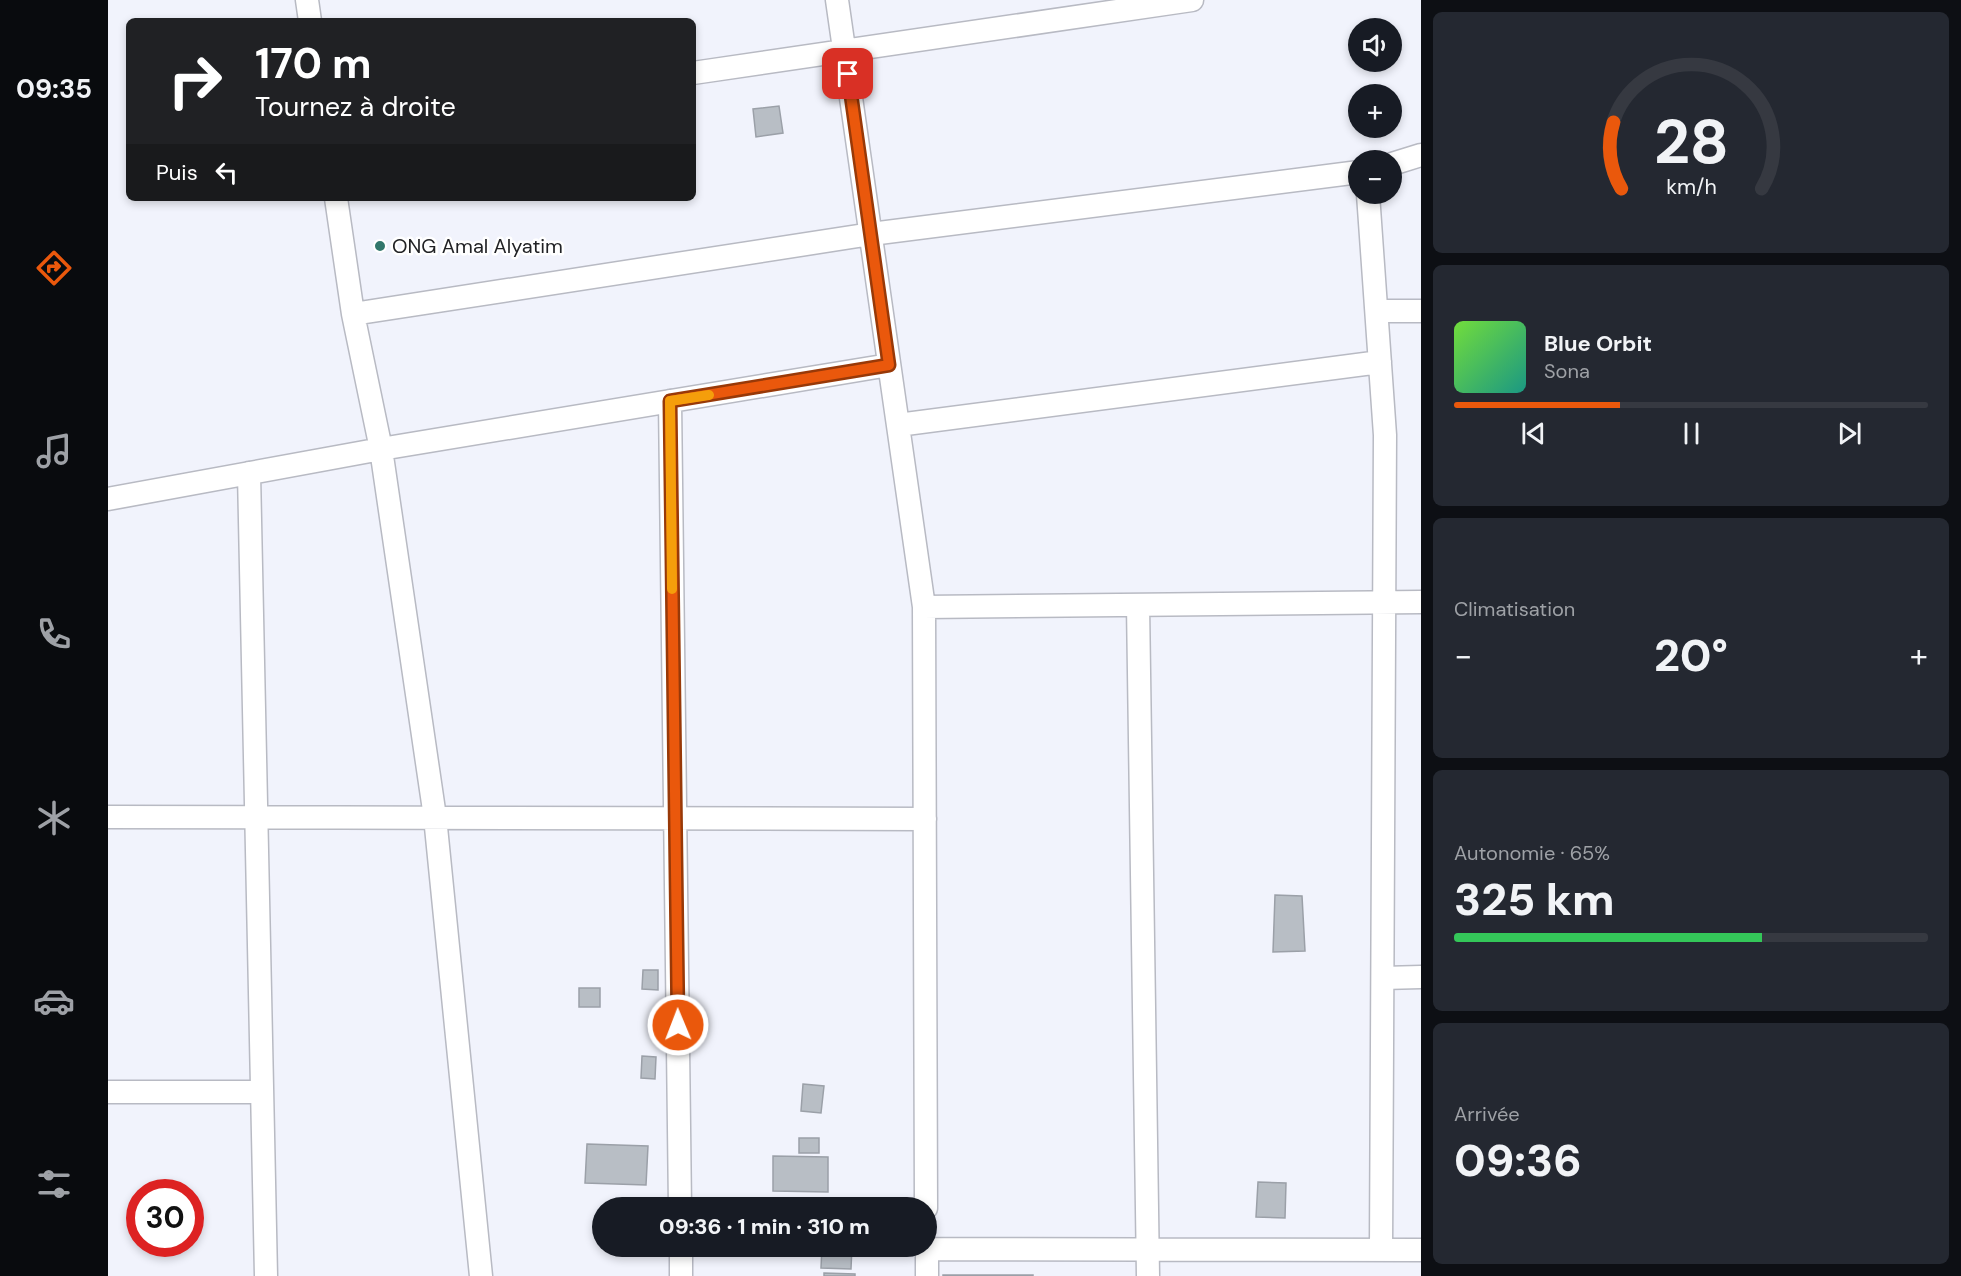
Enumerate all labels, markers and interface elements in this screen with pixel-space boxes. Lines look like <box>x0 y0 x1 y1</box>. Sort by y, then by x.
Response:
map controls <box>1348 18 1402 204</box>
button: sound <box>1348 18 1402 72</box>
text: 170 m <box>255 36 372 91</box>
icon: right <box>156 42 234 120</box>
pin <box>822 48 873 99</box>
icon: arrive <box>831 57 864 90</box>
text: 09:35 <box>16 71 92 106</box>
button: + <box>1348 84 1402 138</box>
text: Tournez à droite <box>255 89 456 124</box>
text: 28 <box>1653 102 1729 183</box>
button: − <box>1348 150 1402 204</box>
icon: left <box>210 156 243 189</box>
text: Puis <box>156 158 198 187</box>
text: km/h <box>1666 174 1716 202</box>
place label: ONG Amal Alyatim <box>392 233 563 259</box>
marker: ONG Amal Alyatim <box>373 239 387 253</box>
icon: directions <box>33 247 75 289</box>
text: Blue Orbit <box>1544 329 1652 358</box>
text: Sona <box>1544 358 1590 384</box>
icon: previous <box>1517 417 1550 450</box>
icon: pause <box>1675 417 1708 450</box>
icon: next <box>1833 417 1866 450</box>
icon: music <box>33 430 75 472</box>
text: Climatisation <box>1454 596 1575 622</box>
icon: phone <box>33 613 75 655</box>
text: 20° <box>1654 626 1728 685</box>
text: − <box>1454 634 1472 677</box>
text: + <box>1910 634 1928 677</box>
icon: climate <box>33 797 75 839</box>
text: Autonomie · 65% <box>1454 840 1610 866</box>
text: 325 km <box>1454 870 1615 929</box>
icon: car <box>33 980 75 1022</box>
position arrow <box>646 993 710 1057</box>
text: Arrivée <box>1454 1101 1520 1127</box>
text: 09:36 <box>1454 1131 1582 1190</box>
icon: filters <box>33 1163 75 1205</box>
speed limit sign: 30 <box>126 1179 204 1257</box>
text: 09:36 · 1 min · 310 m <box>659 1212 870 1241</box>

